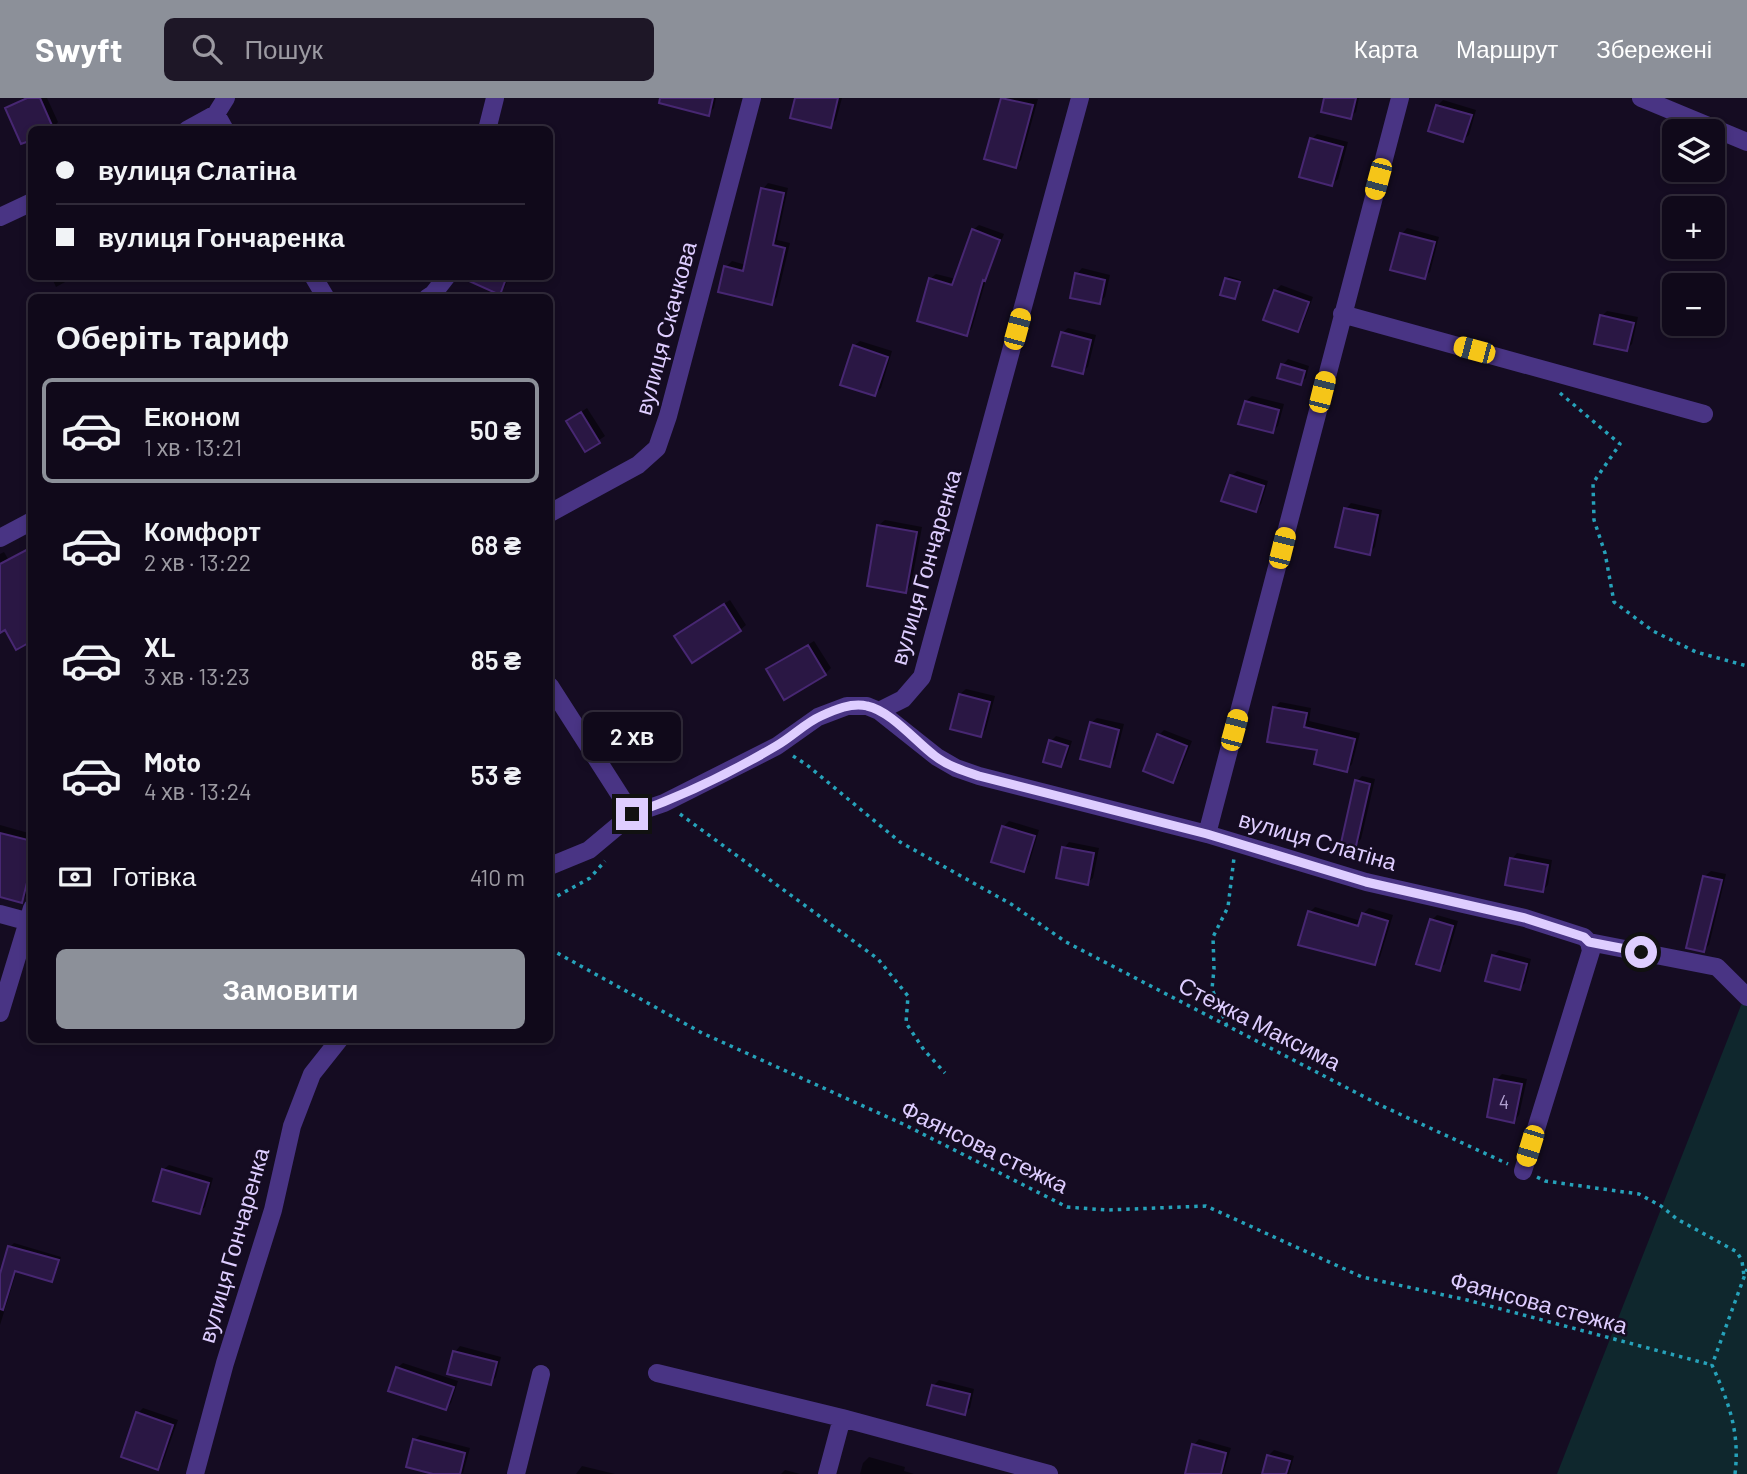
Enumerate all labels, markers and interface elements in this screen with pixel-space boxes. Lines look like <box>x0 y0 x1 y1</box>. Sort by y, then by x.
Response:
search box <box>164 18 654 81</box>
text: Swyft <box>35 29 122 69</box>
icon: search <box>188 30 226 68</box>
text: Пошук <box>244 33 323 64</box>
text: Карта <box>1354 34 1418 63</box>
text: Маршрут <box>1456 34 1558 63</box>
text: Збережені <box>1596 34 1712 63</box>
map controls <box>1662 119 1725 336</box>
button: layers <box>1662 119 1725 182</box>
text: вулиця Слатіна <box>98 154 296 185</box>
car <box>1363 156 1394 202</box>
button: + <box>1662 196 1725 259</box>
text: вулиця Гончаренка <box>98 221 344 252</box>
street label: вулиця Скачкова <box>628 238 702 418</box>
button: − <box>1662 273 1725 336</box>
car <box>1002 306 1033 352</box>
text: Оберіть тариф <box>56 317 289 355</box>
car <box>1451 334 1498 366</box>
car <box>1307 369 1338 415</box>
icon: car <box>60 399 123 462</box>
text: Економ <box>144 400 240 431</box>
text: 50 ₴ <box>470 414 521 445</box>
text: 1 хв · 13:21 <box>144 433 242 461</box>
street label: вулиця Гончаренка <box>884 466 966 668</box>
icon: car <box>60 514 123 577</box>
text: Комфорт <box>144 515 261 546</box>
car <box>1267 525 1298 571</box>
text: 68 ₴ <box>471 529 521 560</box>
text: 2 хв · 13:22 <box>144 548 251 576</box>
icon: car <box>60 629 123 692</box>
text: XL <box>144 631 175 662</box>
text: 85 ₴ <box>471 644 521 675</box>
text: 3 хв · 13:23 <box>144 662 250 690</box>
car <box>1219 707 1250 753</box>
callout: 2 хв <box>583 712 681 762</box>
text: 2 хв <box>610 722 654 750</box>
icon: car <box>60 744 123 807</box>
text: Moto <box>144 746 201 777</box>
text: 53 ₴ <box>471 759 521 790</box>
text: 4 хв · 13:24 <box>144 777 252 805</box>
route end <box>616 798 648 830</box>
street label: вулиця Слатіна <box>1236 804 1400 876</box>
icon: cash <box>56 858 94 896</box>
text: Готівка <box>112 860 196 891</box>
text: 410 m <box>470 863 525 891</box>
route start <box>1625 936 1657 968</box>
button: Замовити <box>56 949 525 1029</box>
street label: Стежка Максима <box>1174 970 1346 1076</box>
house number: 4 <box>1499 1090 1509 1113</box>
street label: Фаянсова стежка <box>897 1093 1073 1199</box>
car <box>1514 1123 1547 1169</box>
street label: вулиця Гончаренка <box>192 1144 274 1346</box>
street label: Фаянсова стежка <box>1447 1265 1631 1339</box>

